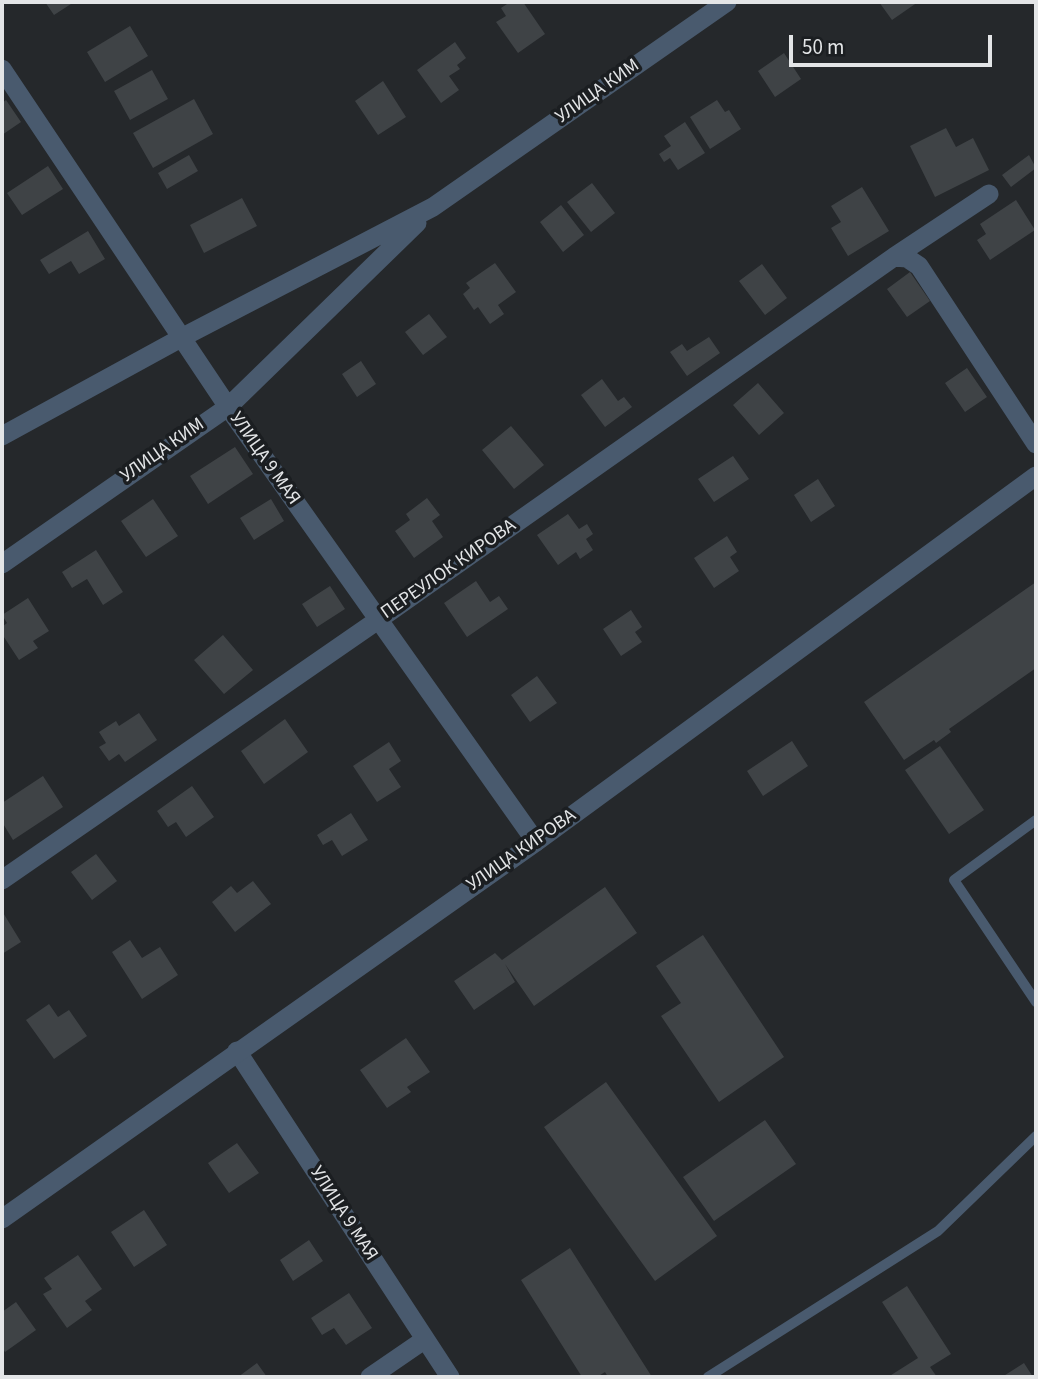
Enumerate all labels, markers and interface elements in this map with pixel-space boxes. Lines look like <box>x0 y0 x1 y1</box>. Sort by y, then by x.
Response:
scale bar <box>793 21 996 65</box>
text: 50 m <box>802 32 844 62</box>
street label: УЛИЦА КИМ <box>552 55 644 129</box>
street label: УЛИЦА 9 МАЯ <box>224 408 304 510</box>
street label: УЛИЦА КИМ <box>117 414 209 488</box>
street label: ПЕРЕУЛОК КИРОВА <box>377 515 521 625</box>
street label: УЛИЦА КИРОВА <box>463 805 581 897</box>
street label: УЛИЦА 9 МАЯ <box>304 1163 382 1265</box>

